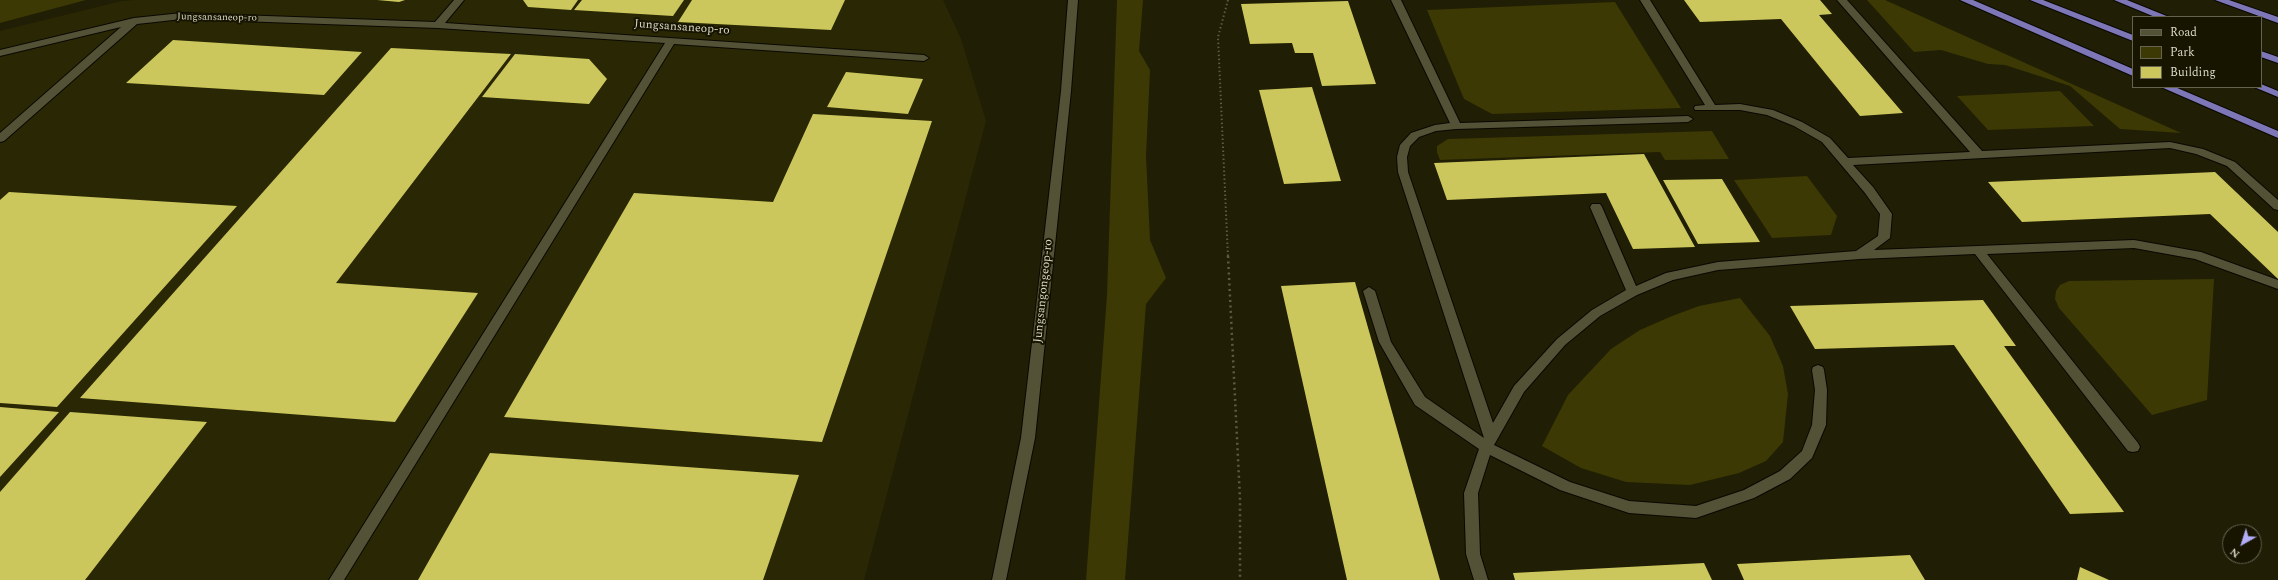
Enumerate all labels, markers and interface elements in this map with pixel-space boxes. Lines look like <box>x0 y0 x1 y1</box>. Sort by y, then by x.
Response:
street label: Jungsansaneop-ro <box>177 11 257 25</box>
legend <box>2132 16 2262 88</box>
street label: Jungsansaneop-ro <box>634 17 730 39</box>
text: Road <box>2170 23 2197 42</box>
text: Park <box>2170 43 2195 62</box>
text: Building <box>2170 63 2216 82</box>
street label: Jungsangongeop-ro <box>1031 239 1057 343</box>
north arrow <box>2222 524 2262 564</box>
text: N <box>2226 544 2244 562</box>

